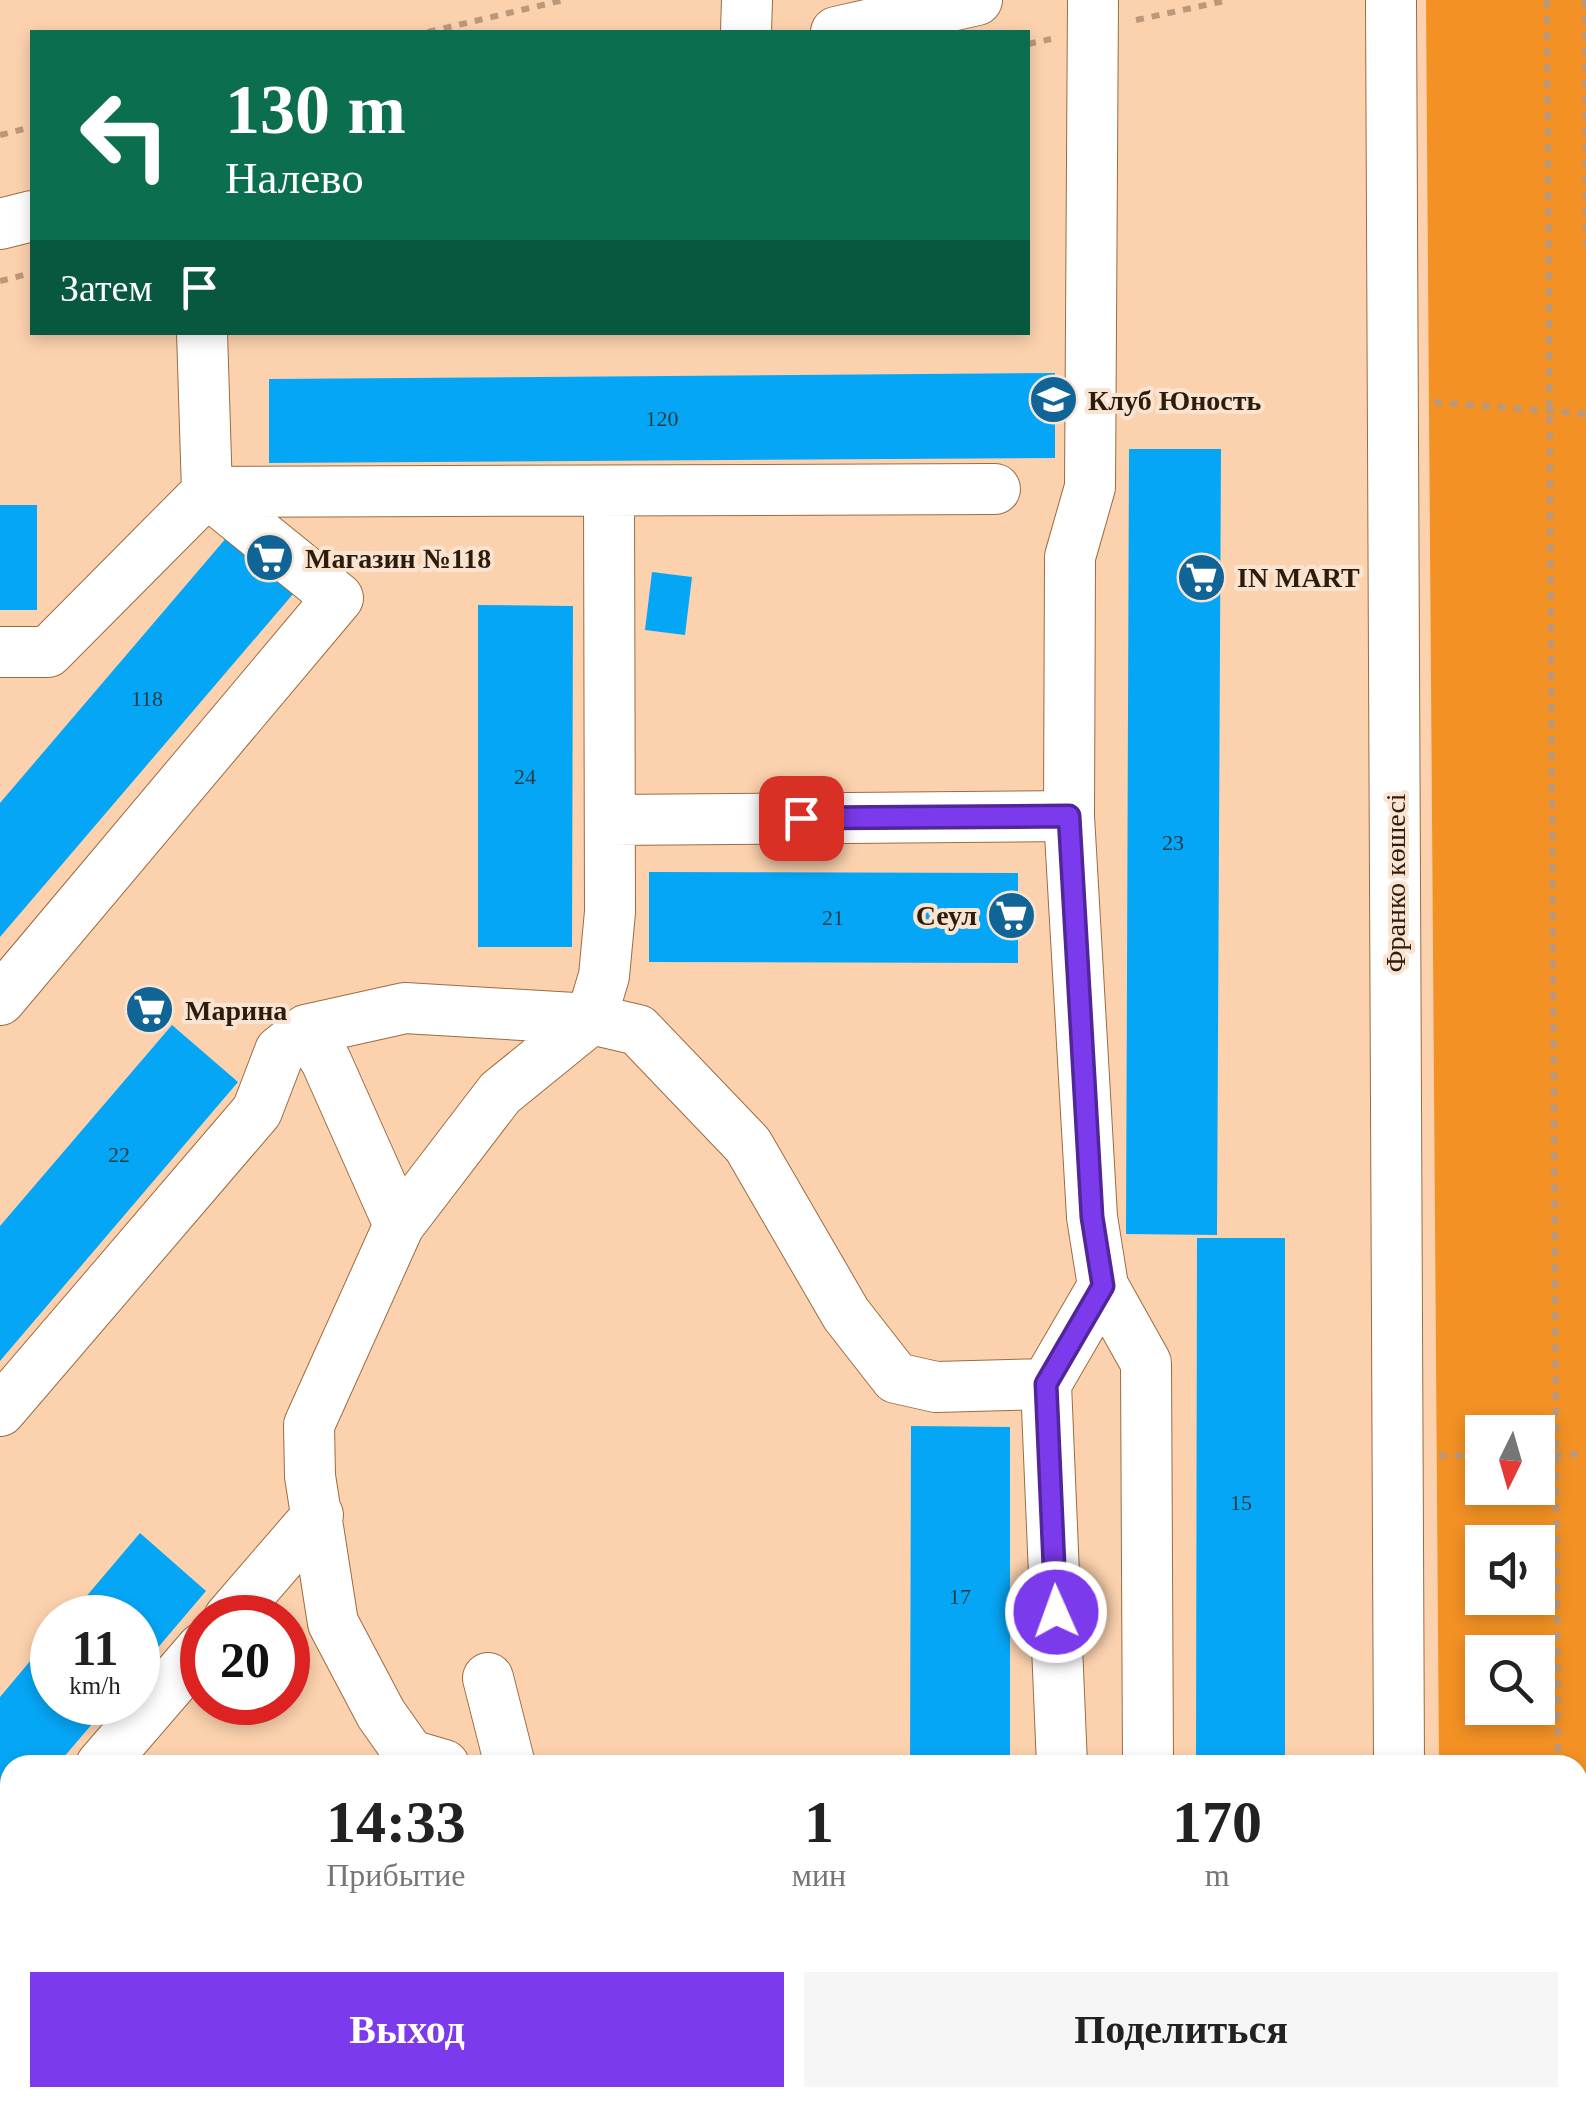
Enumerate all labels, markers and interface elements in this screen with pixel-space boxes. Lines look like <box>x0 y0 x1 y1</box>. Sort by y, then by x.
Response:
icon: left <box>60 70 190 200</box>
text: 130 m <box>225 71 406 148</box>
text: Налево <box>225 153 364 203</box>
icon: arrive <box>172 260 227 315</box>
text: Затем <box>60 267 152 309</box>
school or university icon: Клуб Юность <box>1027 374 1079 426</box>
place label: Клуб Юность <box>1088 385 1261 416</box>
house number: 120 <box>646 406 679 431</box>
supermarket icon: Магазин №118 <box>244 532 296 584</box>
place label: Магазин №118 <box>305 543 491 574</box>
supermarket icon: IN MART <box>1176 551 1228 603</box>
place label: IN MART <box>1237 562 1360 593</box>
house number: 118 <box>131 686 163 711</box>
house number: 24 <box>514 764 536 789</box>
pin <box>759 776 844 861</box>
icon: arrive <box>774 791 829 846</box>
street label: Франко көшесі <box>1380 793 1411 973</box>
house number: 23 <box>1162 830 1184 855</box>
supermarket icon: Сеул <box>986 889 1038 941</box>
place label: Сеул <box>916 900 977 931</box>
house number: 21 <box>822 905 844 930</box>
supermarket icon: Марина <box>124 984 176 1036</box>
place label: Марина <box>185 995 287 1026</box>
house number: 22 <box>108 1142 130 1167</box>
north arrow <box>1465 1415 1555 1505</box>
map controls <box>1465 1415 1555 1725</box>
house number: 15 <box>1230 1490 1252 1515</box>
button: sound <box>1465 1525 1555 1615</box>
position arrow <box>1004 1560 1108 1664</box>
house number: 17 <box>949 1584 971 1609</box>
speed limit sign: 20 <box>180 1595 310 1725</box>
text: 11 <box>71 1620 119 1676</box>
button: search <box>1465 1635 1555 1725</box>
text: km/h <box>69 1672 121 1699</box>
text: 14:33 <box>326 1789 466 1855</box>
text: 1 <box>804 1789 834 1855</box>
text: 170 <box>1172 1789 1262 1855</box>
text: Прибытие <box>326 1857 466 1893</box>
text: мин <box>792 1857 846 1893</box>
text: m <box>1205 1857 1230 1893</box>
button: Выход <box>30 1972 784 2087</box>
button: Поделиться <box>804 1972 1558 2087</box>

